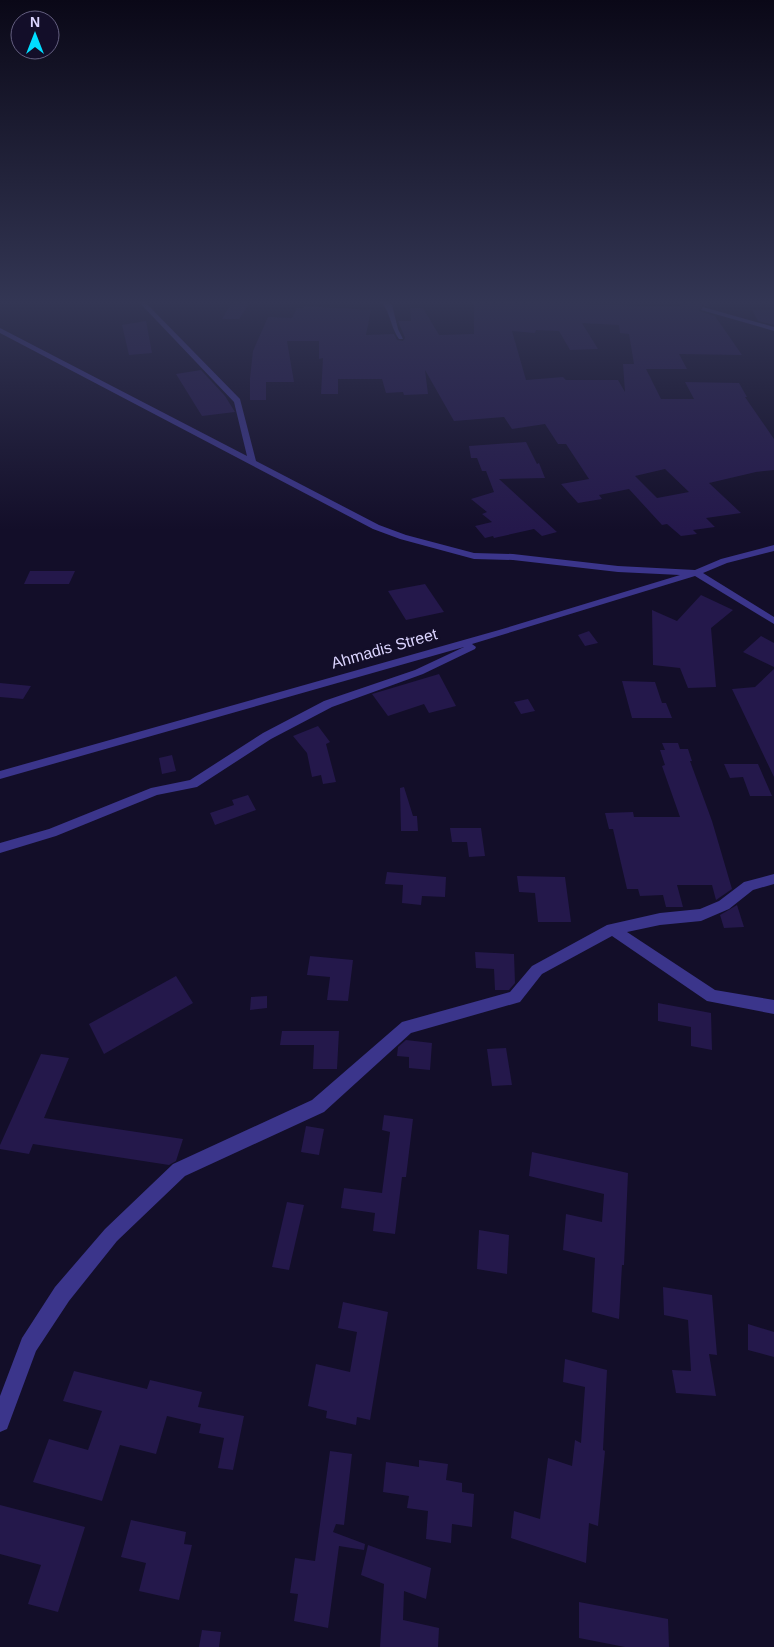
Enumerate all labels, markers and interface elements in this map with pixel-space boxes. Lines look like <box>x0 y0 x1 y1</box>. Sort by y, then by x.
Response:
north arrow <box>10 10 60 60</box>
text: N <box>30 14 40 30</box>
street label: Ahmadis Street <box>329 625 440 672</box>

